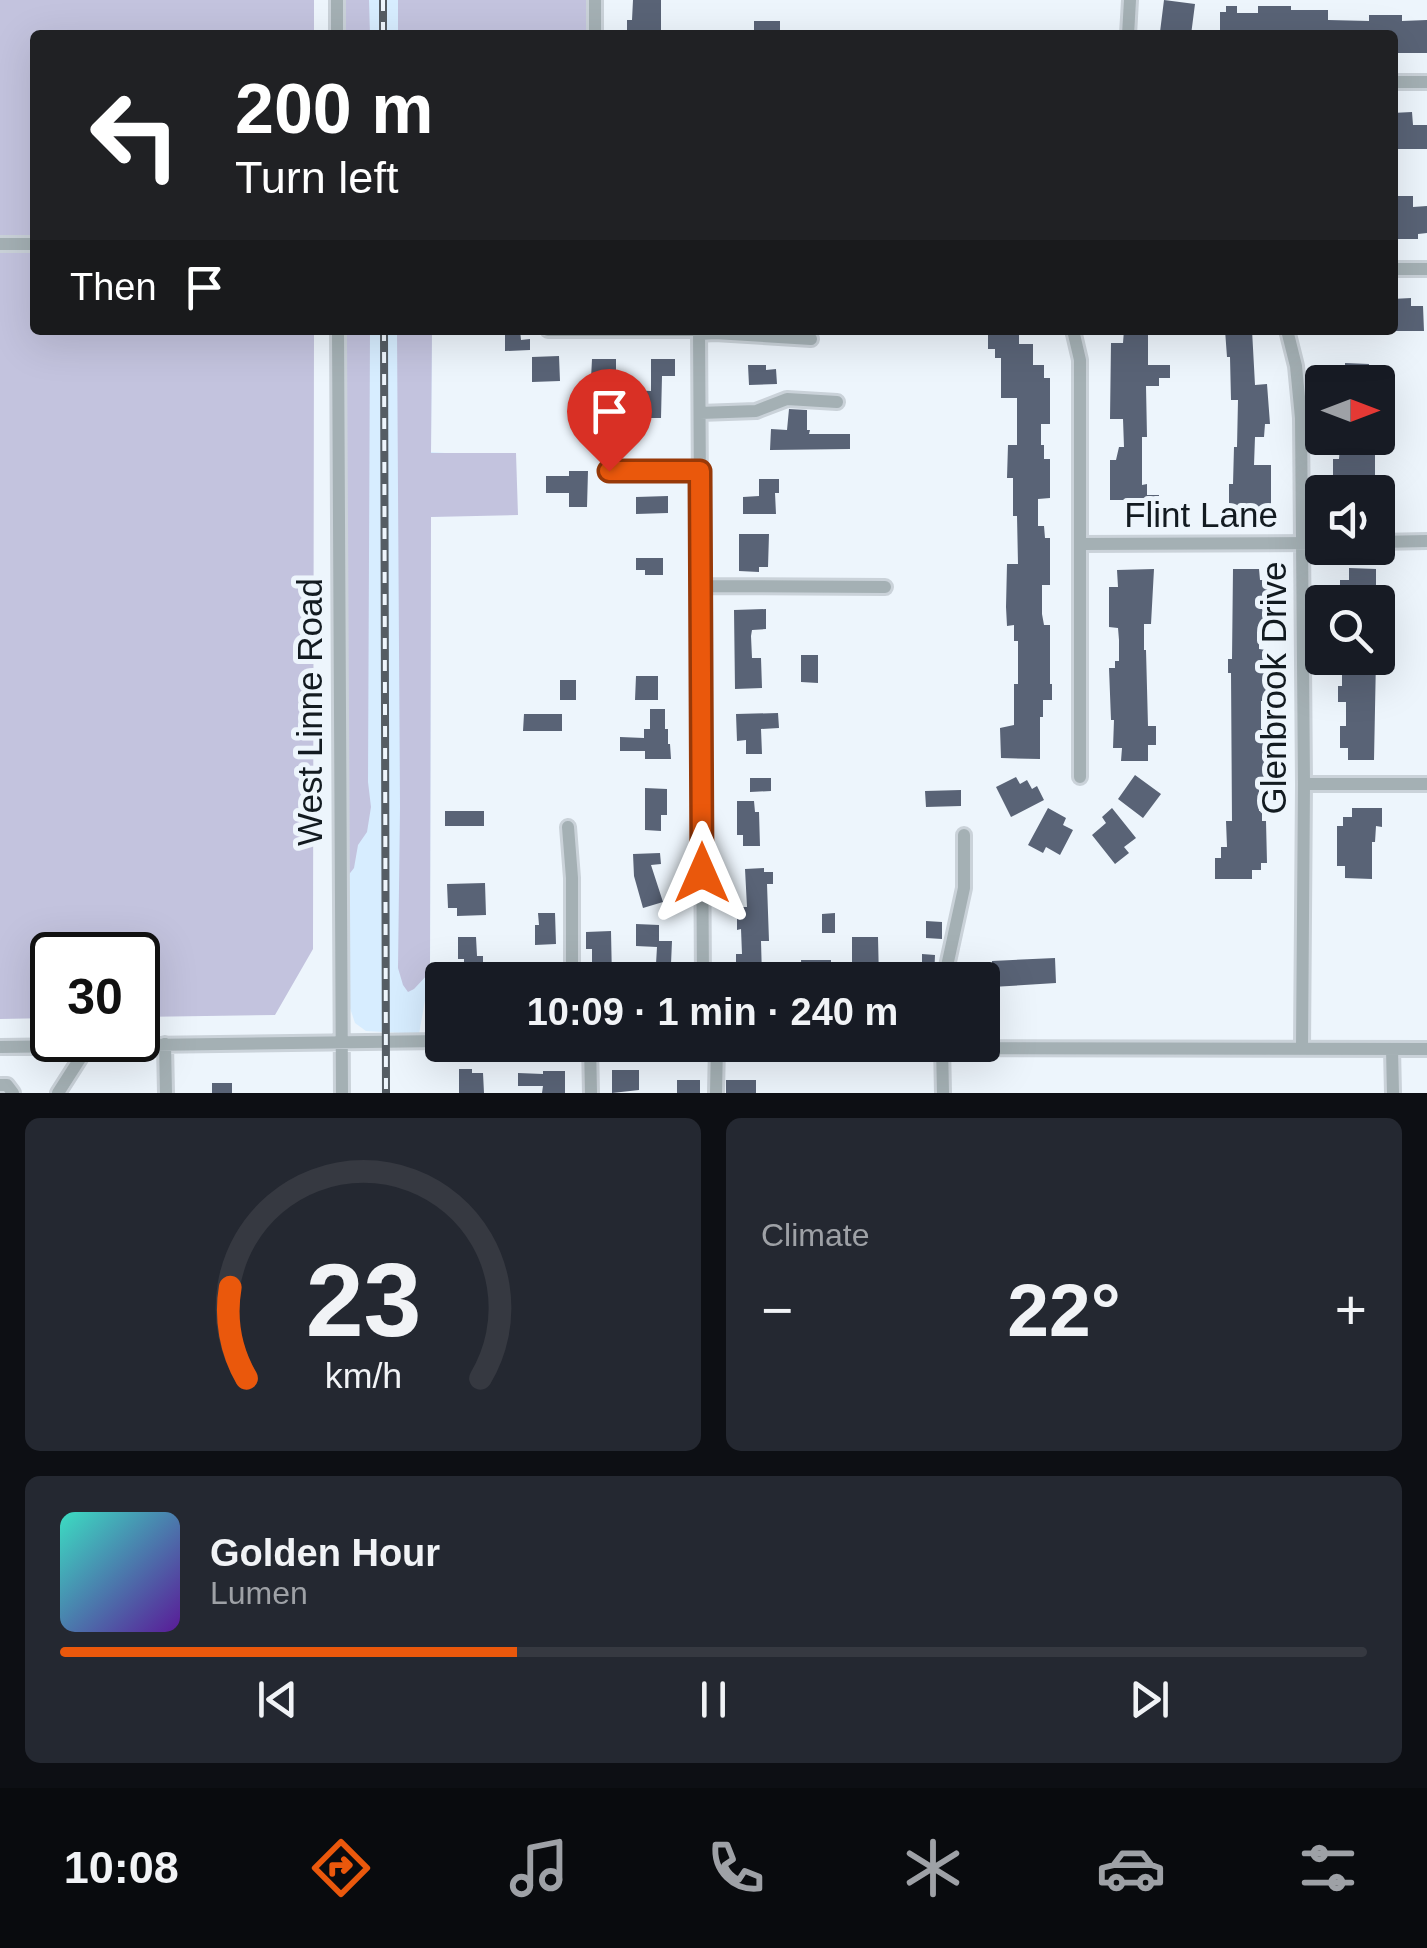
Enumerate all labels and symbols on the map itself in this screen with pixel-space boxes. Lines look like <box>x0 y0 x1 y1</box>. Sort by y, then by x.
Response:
north arrow <box>1305 365 1395 455</box>
pin <box>567 369 652 472</box>
street label: Flint Lane <box>1124 495 1278 534</box>
street label: Glenbrook Drive <box>1254 562 1293 814</box>
street label: West Linne Road <box>290 578 329 846</box>
position arrow <box>650 821 754 925</box>
speed limit sign: 30 <box>30 932 160 1062</box>

